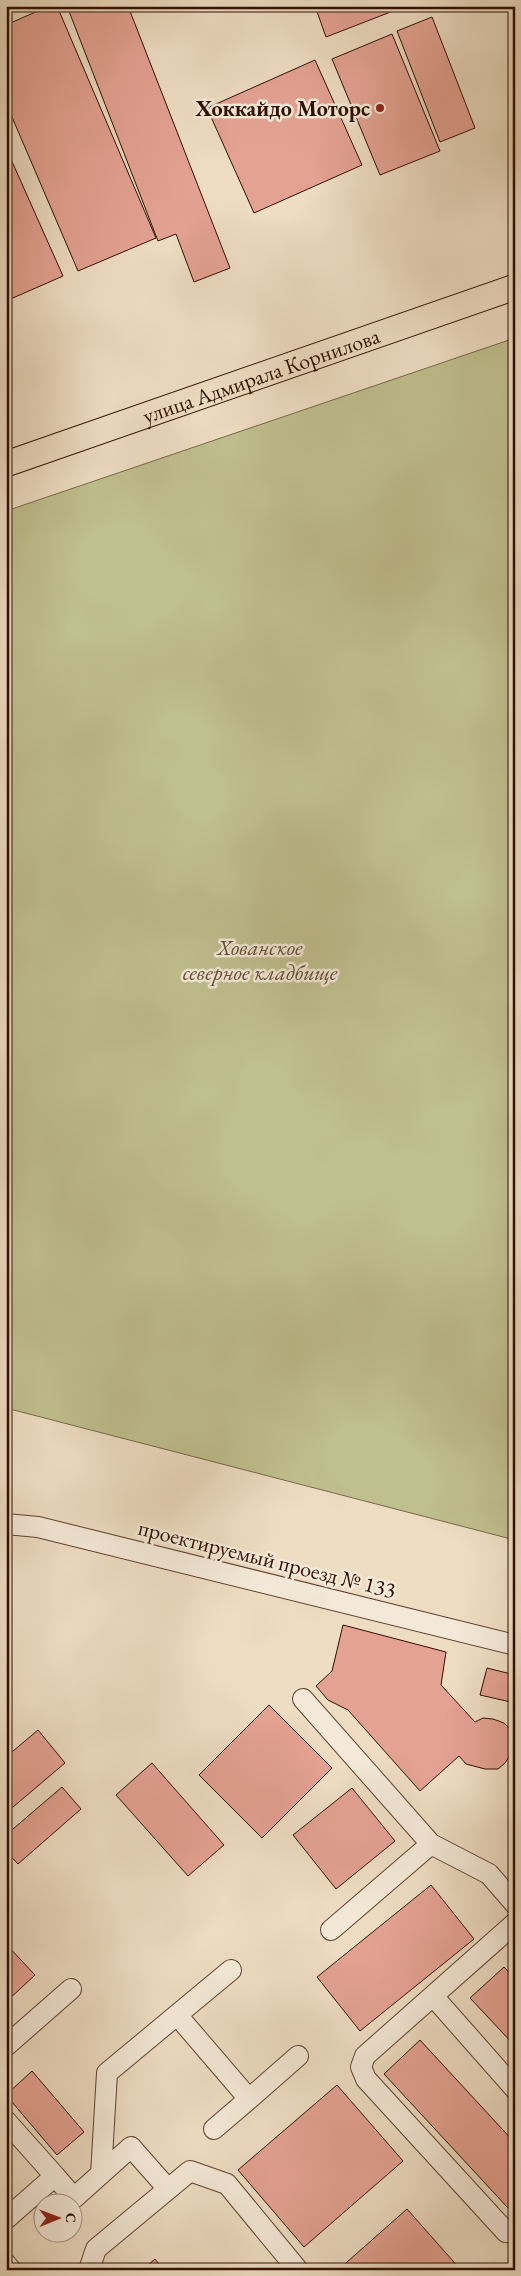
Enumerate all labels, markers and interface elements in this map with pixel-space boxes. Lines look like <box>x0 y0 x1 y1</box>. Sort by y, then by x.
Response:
place label: Хоккайдо Моторс <box>195 94 370 123</box>
marker: Хоккайдо Моторс <box>374 102 386 114</box>
street label: улица Адмирала Корнилова <box>139 321 384 430</box>
park label: Хованское северное кладбище <box>183 933 338 987</box>
street label: проектируемый проезд № 133 <box>135 1513 399 1605</box>
north arrow <box>32 2194 82 2244</box>
text: С <box>62 2213 80 2223</box>

